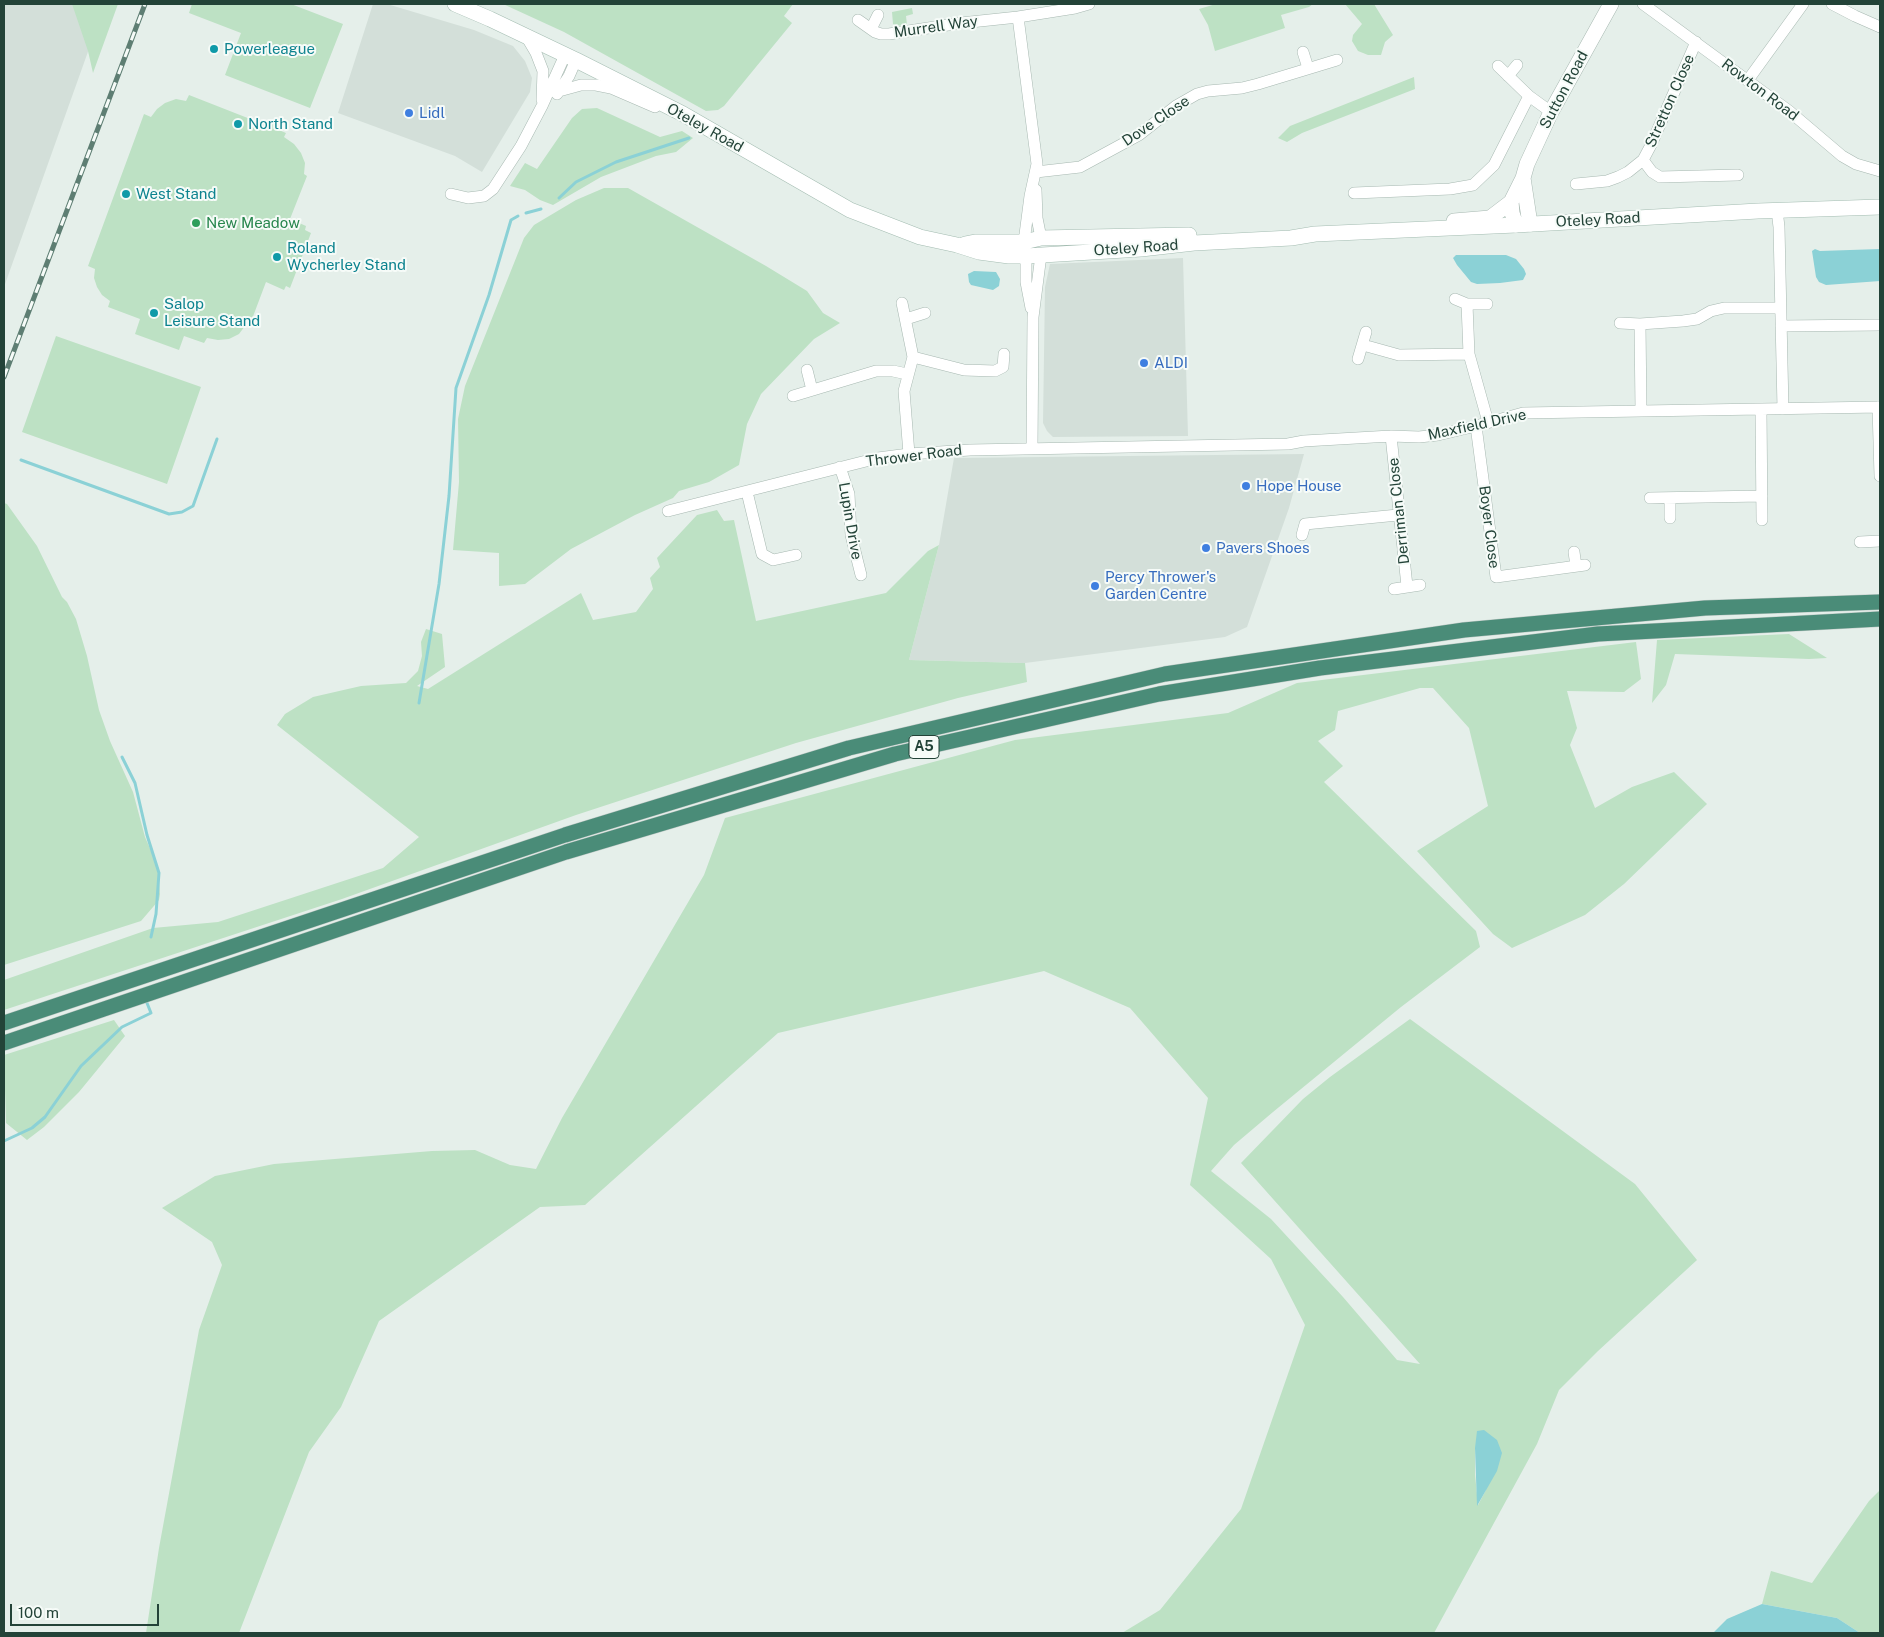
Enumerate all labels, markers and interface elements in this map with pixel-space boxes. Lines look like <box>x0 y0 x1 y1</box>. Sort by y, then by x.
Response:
street label: Murrell Way <box>893 12 979 42</box>
place label: Powerleague <box>224 40 315 58</box>
marker: Powerleague <box>208 43 220 55</box>
street label: Sutton Road <box>1536 48 1592 132</box>
street label: Stretton Close <box>1641 52 1699 150</box>
street label: Rowton Road <box>1718 55 1802 125</box>
street label: Dove Close <box>1119 92 1193 150</box>
street label: Oteley Road <box>664 100 746 156</box>
place label: Lidl <box>419 104 445 122</box>
marker: Lidl <box>403 107 415 119</box>
place label: North Stand <box>248 115 333 133</box>
marker: North Stand <box>232 118 244 130</box>
place label: West Stand <box>136 185 216 203</box>
marker: West Stand <box>120 188 132 200</box>
street label: Oteley Road <box>1555 209 1641 231</box>
place label: New Meadow <box>206 214 300 232</box>
marker: New Meadow <box>190 217 202 229</box>
street label: Oteley Road <box>1093 236 1179 260</box>
place label: Roland Wycherley Stand <box>287 239 406 274</box>
marker: Roland Wycherley Stand <box>271 251 283 263</box>
place label: Salop Leisure Stand <box>164 295 260 330</box>
marker: Salop Leisure Stand <box>148 307 160 319</box>
place label: ALDI <box>1154 354 1188 372</box>
marker: ALDI <box>1138 357 1150 369</box>
street label: Maxfield Drive <box>1426 406 1528 444</box>
street label: Thrower Road <box>865 441 963 471</box>
street label: Derriman Close <box>1384 457 1414 565</box>
place label: Hope House <box>1256 477 1342 495</box>
marker: Hope House <box>1240 480 1252 492</box>
street label: Lupin Drive <box>834 481 866 561</box>
street label: Boyer Close <box>1475 485 1503 569</box>
place label: Pavers Shoes <box>1216 539 1310 557</box>
marker: Pavers Shoes <box>1200 542 1212 554</box>
place label: Percy Thrower's Garden Centre <box>1105 568 1216 603</box>
marker: Percy Thrower's Garden Centre <box>1089 580 1101 592</box>
road number: A5 <box>909 736 939 759</box>
scale bar <box>12 1594 161 1626</box>
text: 100 m <box>18 1604 59 1621</box>

